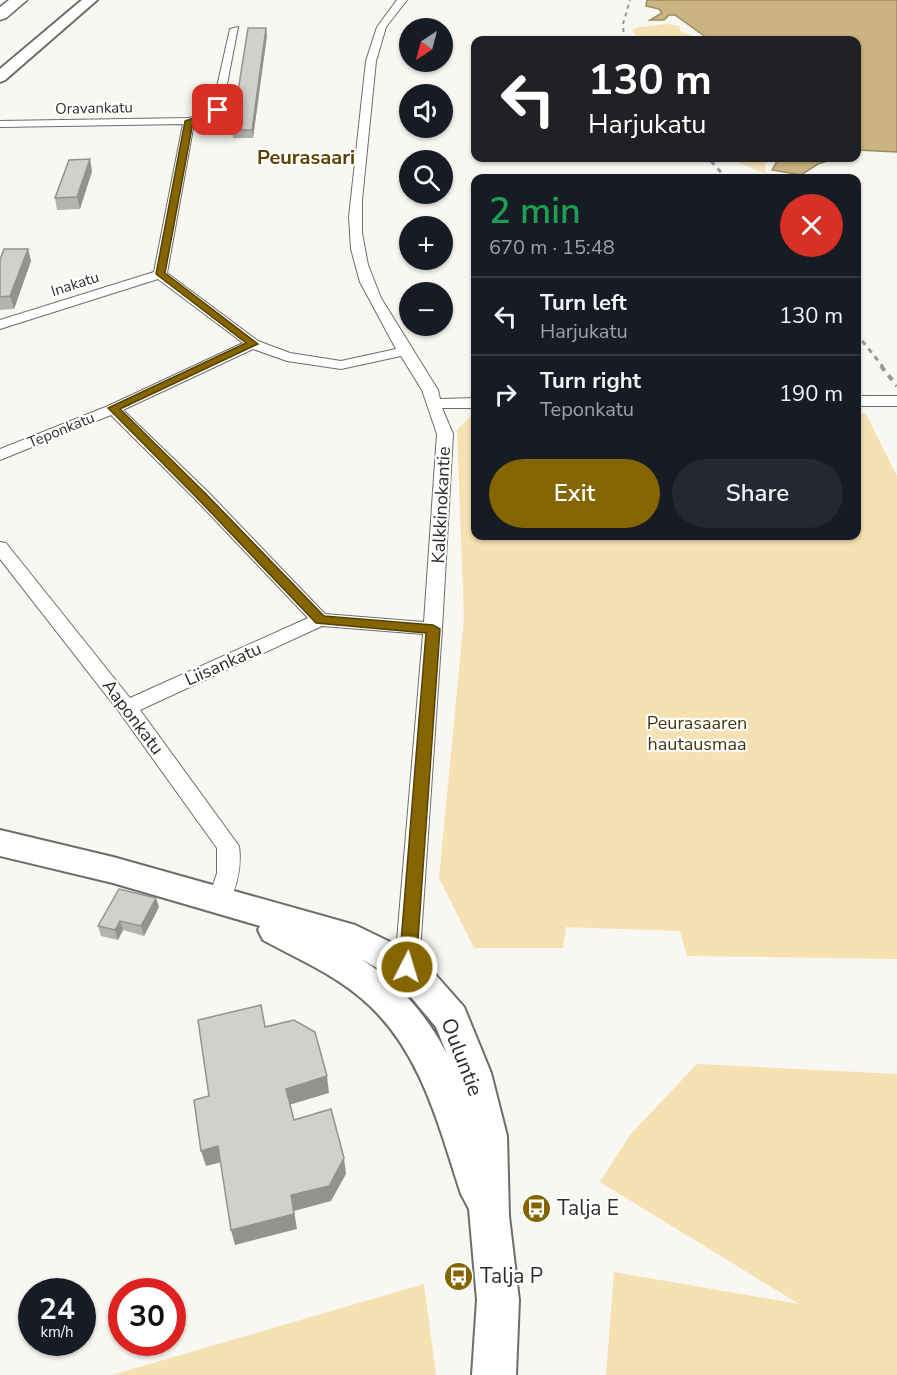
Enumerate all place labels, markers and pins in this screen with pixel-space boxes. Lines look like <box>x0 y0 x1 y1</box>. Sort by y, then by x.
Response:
pin <box>192 84 243 135</box>
bus stop icon: Talja E <box>520 1192 552 1224</box>
place label: Talja E <box>557 1194 619 1222</box>
bus stop icon: Talja P <box>443 1260 475 1292</box>
place label: Talja P <box>480 1262 543 1290</box>

